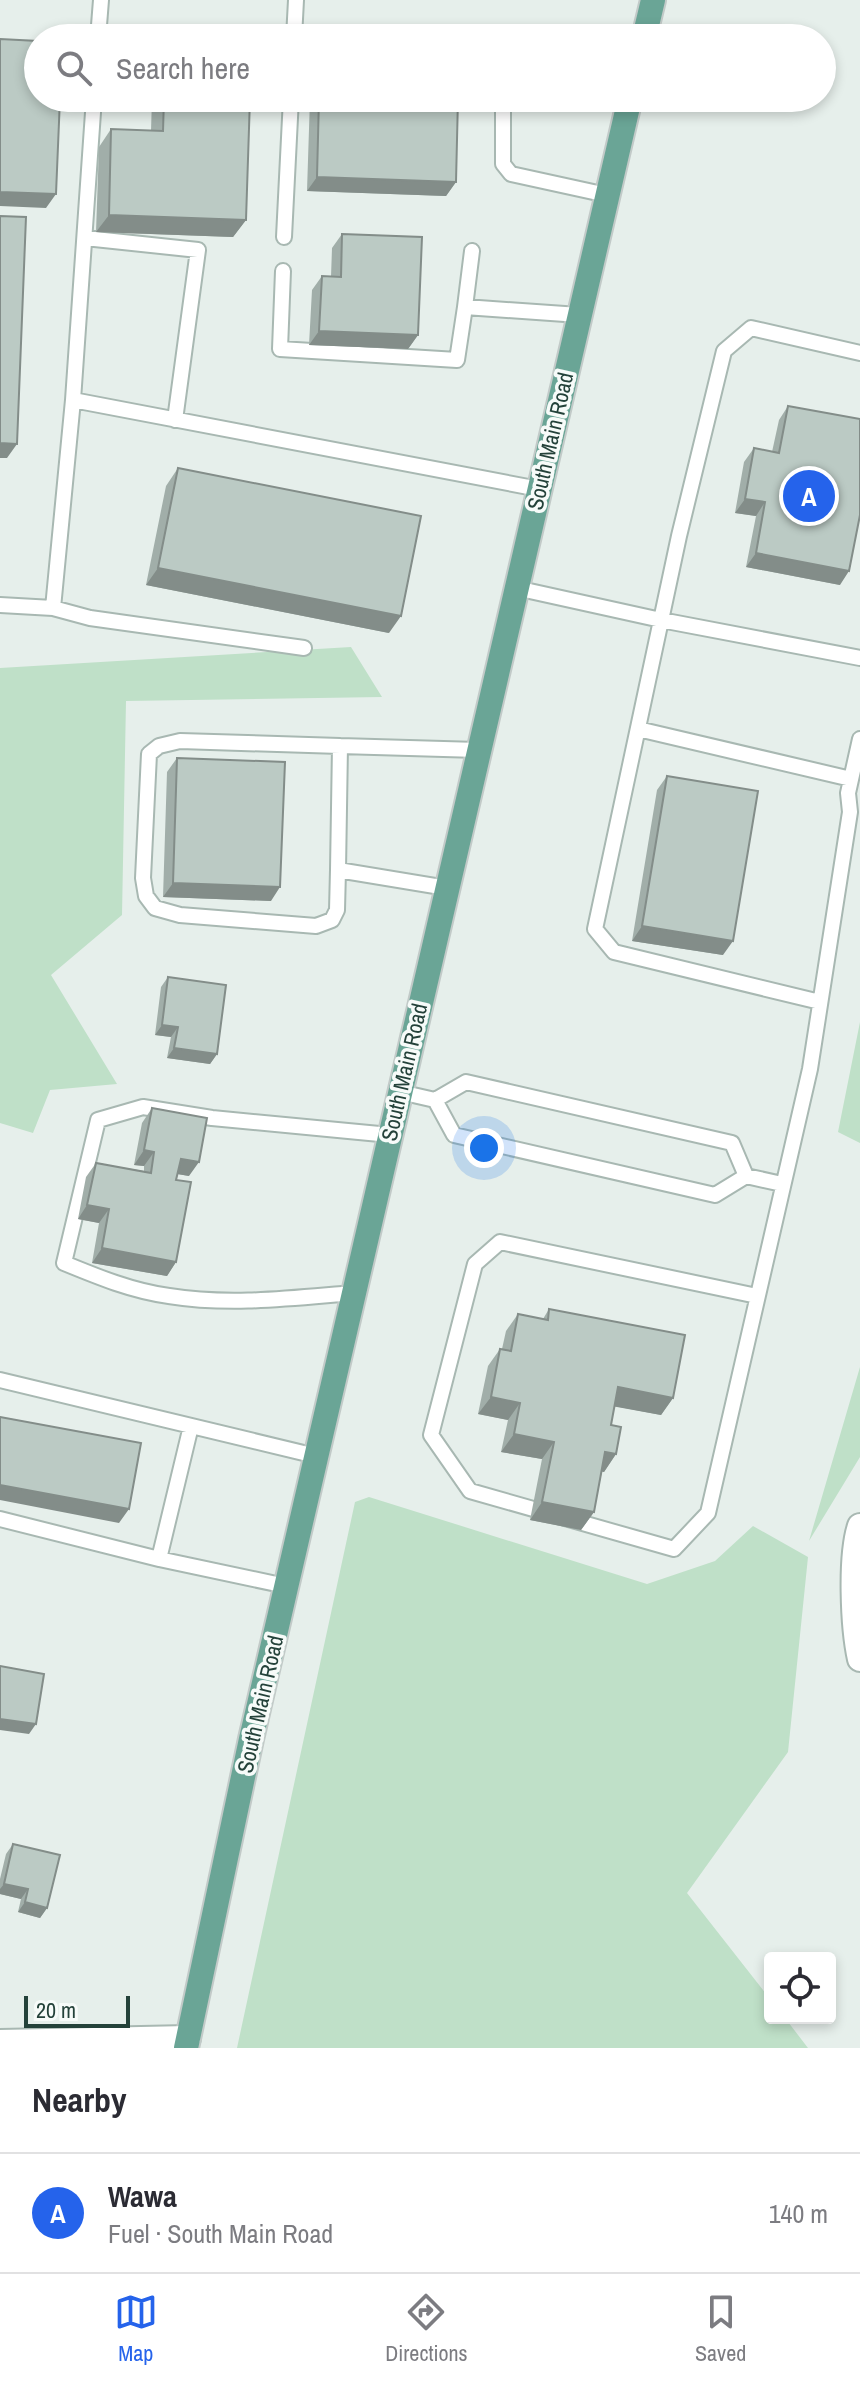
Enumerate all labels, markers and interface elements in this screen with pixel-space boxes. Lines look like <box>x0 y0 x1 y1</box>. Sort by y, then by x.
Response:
search box <box>24 24 836 112</box>
icon: search <box>52 46 96 90</box>
text: Search here <box>116 48 250 88</box>
street label: South Main Road <box>520 369 580 513</box>
pin: A <box>783 466 835 526</box>
street label: South Main Road <box>374 1000 434 1144</box>
your location <box>464 1128 504 1168</box>
street label: South Main Road <box>230 1632 290 1776</box>
map controls <box>764 1952 836 2024</box>
button: locate <box>764 1952 836 2024</box>
scale bar <box>24 1992 130 2028</box>
text: 20 m <box>36 1995 76 2025</box>
text: Nearby <box>32 2077 127 2123</box>
text: Wawa <box>108 2176 177 2216</box>
text: A <box>50 2196 66 2231</box>
text: 140 m <box>769 2196 828 2231</box>
text: Fuel · South Main Road <box>108 2216 333 2251</box>
tab: Map <box>114 2290 158 2368</box>
tab: Directions <box>385 2290 468 2368</box>
tab: Saved <box>695 2290 746 2368</box>

